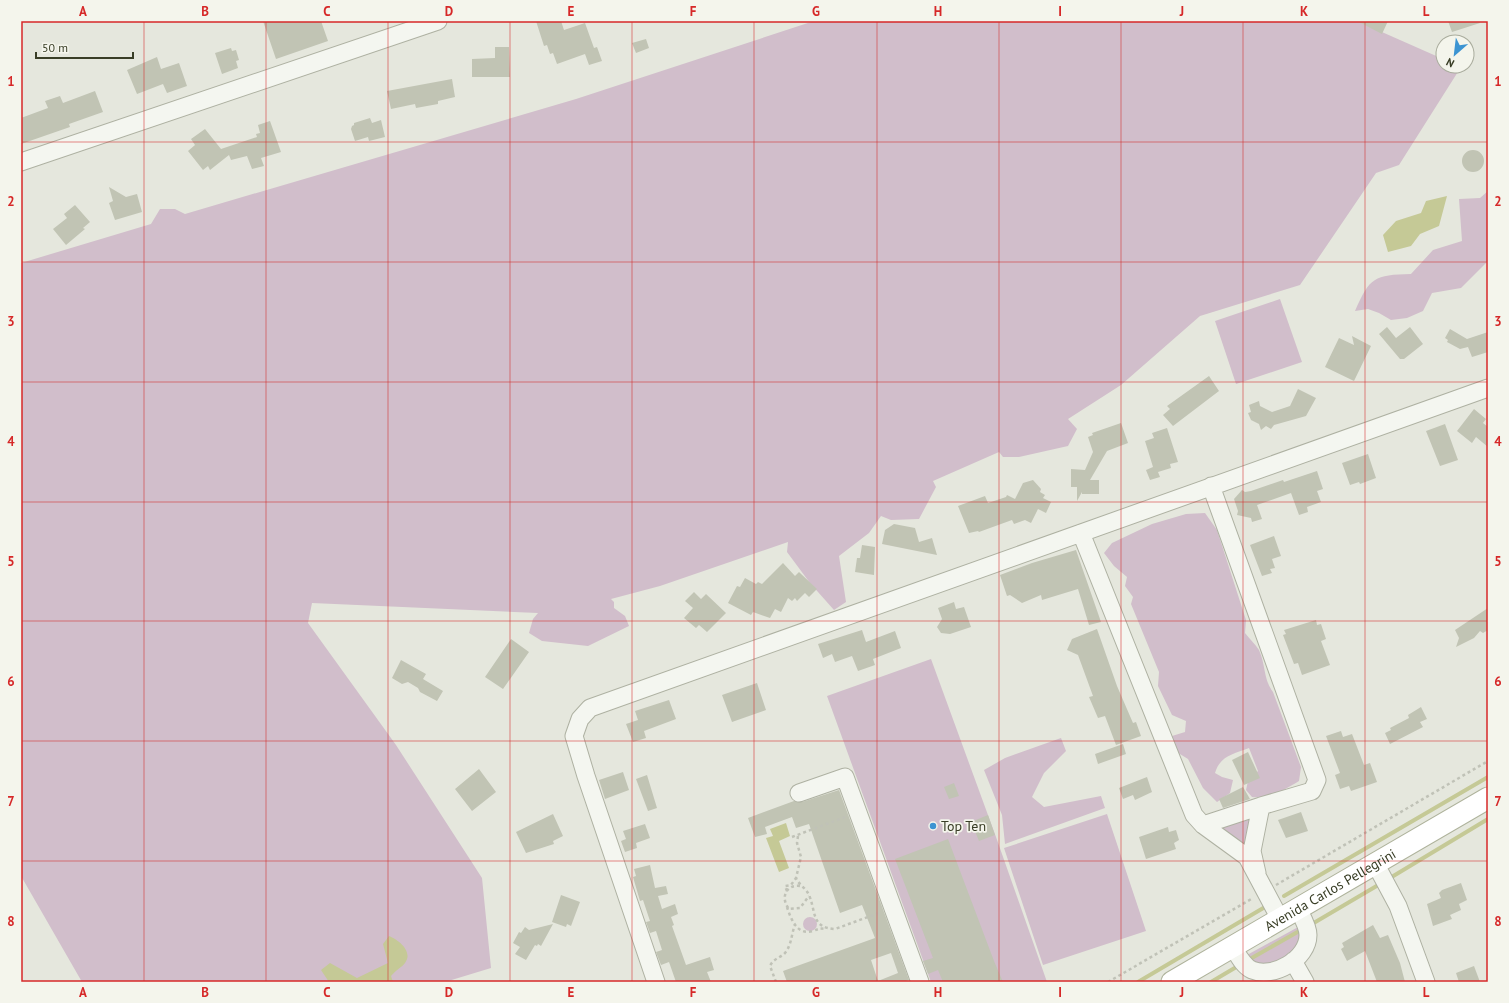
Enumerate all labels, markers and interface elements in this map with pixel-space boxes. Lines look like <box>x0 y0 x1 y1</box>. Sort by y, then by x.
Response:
text: A <box>79 3 87 20</box>
text: B <box>201 3 209 20</box>
text: C <box>323 3 331 20</box>
text: D <box>445 3 453 20</box>
text: E <box>568 3 575 20</box>
text: F <box>690 3 697 20</box>
text: G <box>812 3 820 20</box>
text: H <box>934 3 942 20</box>
text: I <box>1058 3 1062 20</box>
text: J <box>1179 3 1184 20</box>
text: K <box>1300 3 1308 20</box>
text: L <box>1423 3 1430 20</box>
scale bar <box>36 34 133 60</box>
north arrow <box>1435 34 1475 74</box>
text: 50 m <box>42 40 68 55</box>
text: N <box>1444 55 1457 71</box>
text: 1 <box>7 73 15 90</box>
text: 1 <box>1494 73 1502 90</box>
text: 2 <box>7 193 15 210</box>
text: 2 <box>1494 193 1502 210</box>
text: 3 <box>7 313 15 330</box>
text: 3 <box>1494 313 1502 330</box>
text: 4 <box>7 433 15 450</box>
text: 4 <box>1494 433 1502 450</box>
text: 5 <box>7 553 15 570</box>
text: 5 <box>1494 553 1502 570</box>
text: 6 <box>7 673 15 690</box>
text: 6 <box>1494 673 1502 690</box>
text: 7 <box>7 793 15 810</box>
text: 7 <box>1494 793 1502 810</box>
place label: Top Ten <box>941 817 986 835</box>
marker: Top Ten <box>928 821 938 831</box>
street label: Avenida Carlos Pellegrini <box>1261 845 1399 935</box>
text: 8 <box>7 913 15 930</box>
text: 8 <box>1494 913 1502 930</box>
text: A <box>79 984 87 1001</box>
text: B <box>201 984 209 1001</box>
text: C <box>323 984 331 1001</box>
text: D <box>445 984 453 1001</box>
text: E <box>568 984 575 1001</box>
text: F <box>690 984 697 1001</box>
text: G <box>812 984 820 1001</box>
text: H <box>934 984 942 1001</box>
text: I <box>1058 984 1062 1001</box>
text: J <box>1179 984 1184 1001</box>
text: K <box>1300 984 1308 1001</box>
text: L <box>1423 984 1430 1001</box>

